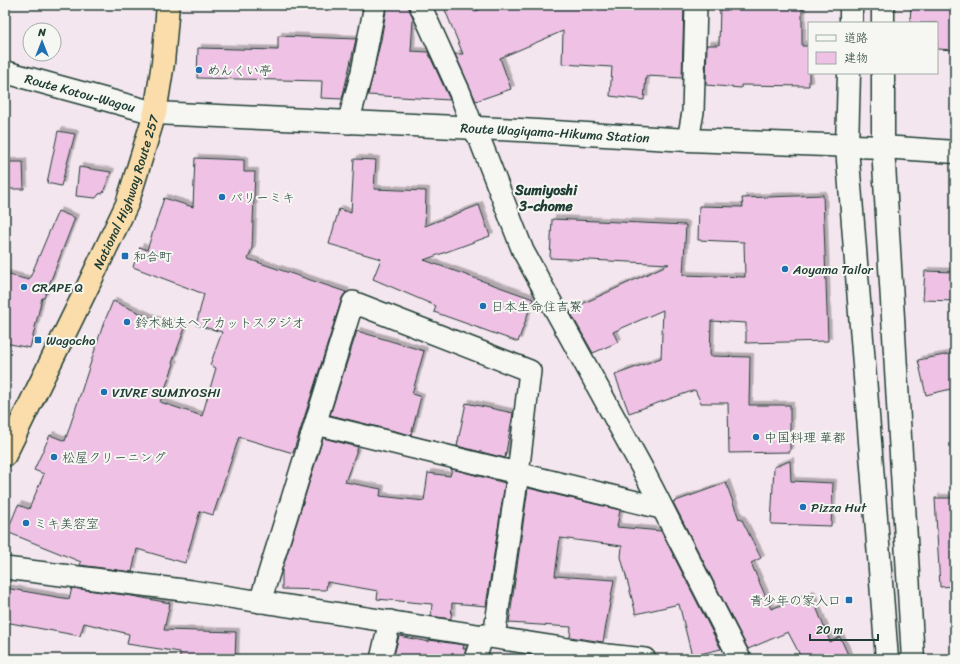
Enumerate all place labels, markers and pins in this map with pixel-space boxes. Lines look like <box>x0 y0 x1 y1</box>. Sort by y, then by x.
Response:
place label: めんくい亭 <box>207 59 272 82</box>
marker: めんくい亭 <box>194 65 204 75</box>
place label: パリーミキ <box>230 186 295 209</box>
marker: パリーミキ <box>217 192 227 202</box>
place label: 和合町 <box>133 245 172 268</box>
marker: 和合町 <box>120 251 130 261</box>
place label: Aoyama Tailor <box>792 258 874 281</box>
marker: Aoyama Tailor <box>780 264 790 274</box>
place label: CRAPE Q <box>32 276 83 299</box>
marker: CRAPE Q <box>19 282 29 292</box>
place label: 日本生命住吉寮 <box>491 295 582 318</box>
marker: 日本生命住吉寮 <box>478 301 488 311</box>
place label: 鈴木純夫ヘアカットスタジオ <box>135 311 304 334</box>
marker: 鈴木純夫ヘアカットスタジオ <box>122 317 132 327</box>
place label: Wagocho <box>46 329 96 352</box>
marker: Wagocho <box>33 335 43 345</box>
place label: VIVRE SUMIYOSHI <box>112 381 221 404</box>
marker: VIVRE SUMIYOSHI <box>99 387 109 397</box>
place label: 中国料理 華都 <box>764 426 845 449</box>
marker: 中国料理 華都 <box>751 432 761 442</box>
place label: 松屋クリーニング <box>62 446 166 469</box>
marker: 松屋クリーニング <box>49 452 59 462</box>
place label: Pizza Hut <box>811 496 867 519</box>
marker: Pizza Hut <box>798 502 808 512</box>
place label: ミキ美容室 <box>34 512 99 535</box>
marker: ミキ美容室 <box>21 518 31 528</box>
place label: 青少年の家入口 <box>750 589 841 612</box>
marker: 青少年の家入口 <box>844 595 854 605</box>

